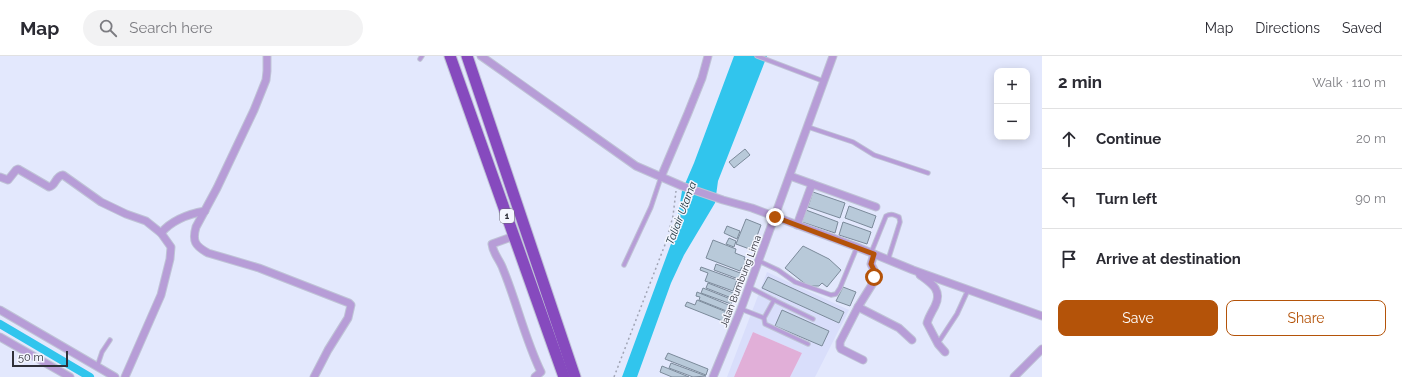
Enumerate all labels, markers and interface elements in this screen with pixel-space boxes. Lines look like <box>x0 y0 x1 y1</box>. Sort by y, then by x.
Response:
search box <box>83 10 363 46</box>
text: Map <box>20 17 59 39</box>
icon: search <box>97 17 119 39</box>
text: Search here <box>129 19 213 37</box>
text: Map <box>1205 20 1233 36</box>
text: Directions <box>1255 20 1320 36</box>
text: Saved <box>1342 20 1382 36</box>
map controls <box>994 68 1030 140</box>
button: + <box>994 68 1030 104</box>
text: 2 min <box>1058 72 1102 92</box>
text: Walk · 110 m <box>1312 75 1386 90</box>
button: − <box>994 104 1030 140</box>
icon: ahead <box>1058 128 1080 150</box>
text: Continue <box>1096 130 1161 148</box>
text: 20 m <box>1356 131 1386 146</box>
water label: Taliair Utama <box>663 179 700 247</box>
icon: left <box>1058 188 1080 210</box>
text: Turn left <box>1096 190 1157 208</box>
text: 90 m <box>1355 191 1386 206</box>
route end <box>766 208 784 226</box>
road number: 1 <box>500 209 514 223</box>
street label: Jalan Bumbung Lima <box>718 234 763 329</box>
icon: arrive <box>1058 248 1080 270</box>
text: Arrive at destination <box>1096 250 1241 268</box>
route start <box>865 268 883 286</box>
button: Save <box>1058 300 1218 336</box>
button: Share <box>1226 300 1386 336</box>
scale bar <box>12 349 68 368</box>
text: 50 m <box>18 351 44 364</box>

